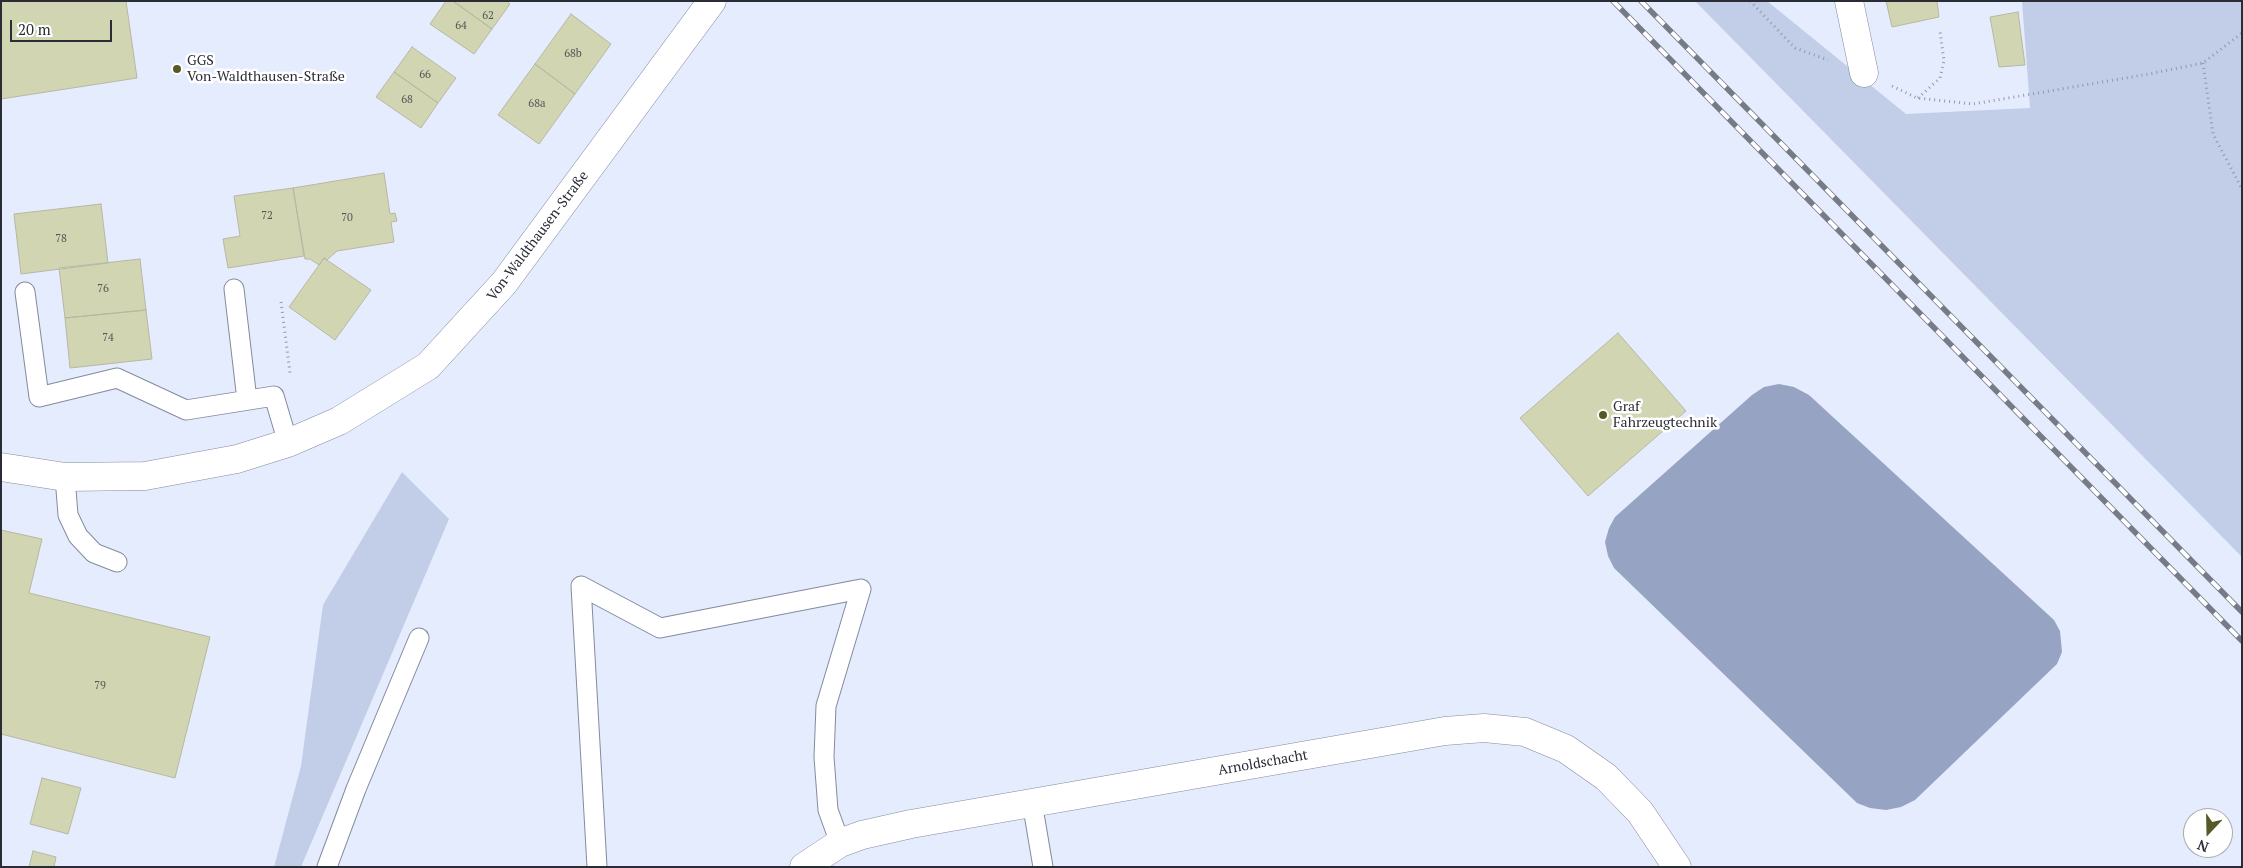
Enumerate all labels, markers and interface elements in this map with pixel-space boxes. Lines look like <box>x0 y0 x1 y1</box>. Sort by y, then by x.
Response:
house number: 62 <box>482 9 494 23</box>
scale bar <box>12 10 115 42</box>
text: 20 m <box>18 19 51 39</box>
house number: 64 <box>455 19 467 33</box>
house number: 68b <box>564 47 582 61</box>
place label: GGS Von-Waldthausen-Straße <box>187 53 345 85</box>
marker: GGS Von-Waldthausen-Straße <box>171 63 183 75</box>
house number: 66 <box>419 68 431 82</box>
house number: 68 <box>401 93 413 107</box>
house number: 68a <box>528 97 546 111</box>
street label: Von-Waldthausen-Straße <box>484 168 592 304</box>
house number: 72 <box>261 209 273 223</box>
house number: 70 <box>341 211 353 225</box>
house number: 78 <box>55 232 67 246</box>
house number: 76 <box>97 282 109 296</box>
house number: 74 <box>102 331 114 345</box>
place label: Graf Fahrzeugtechnik <box>1613 399 1717 432</box>
marker: Graf Fahrzeugtechnik <box>1597 409 1609 421</box>
house number: 79 <box>94 679 106 693</box>
street label: Arnoldschacht <box>1217 747 1309 779</box>
north arrow <box>2183 808 2233 858</box>
text: N <box>2194 836 2211 857</box>

